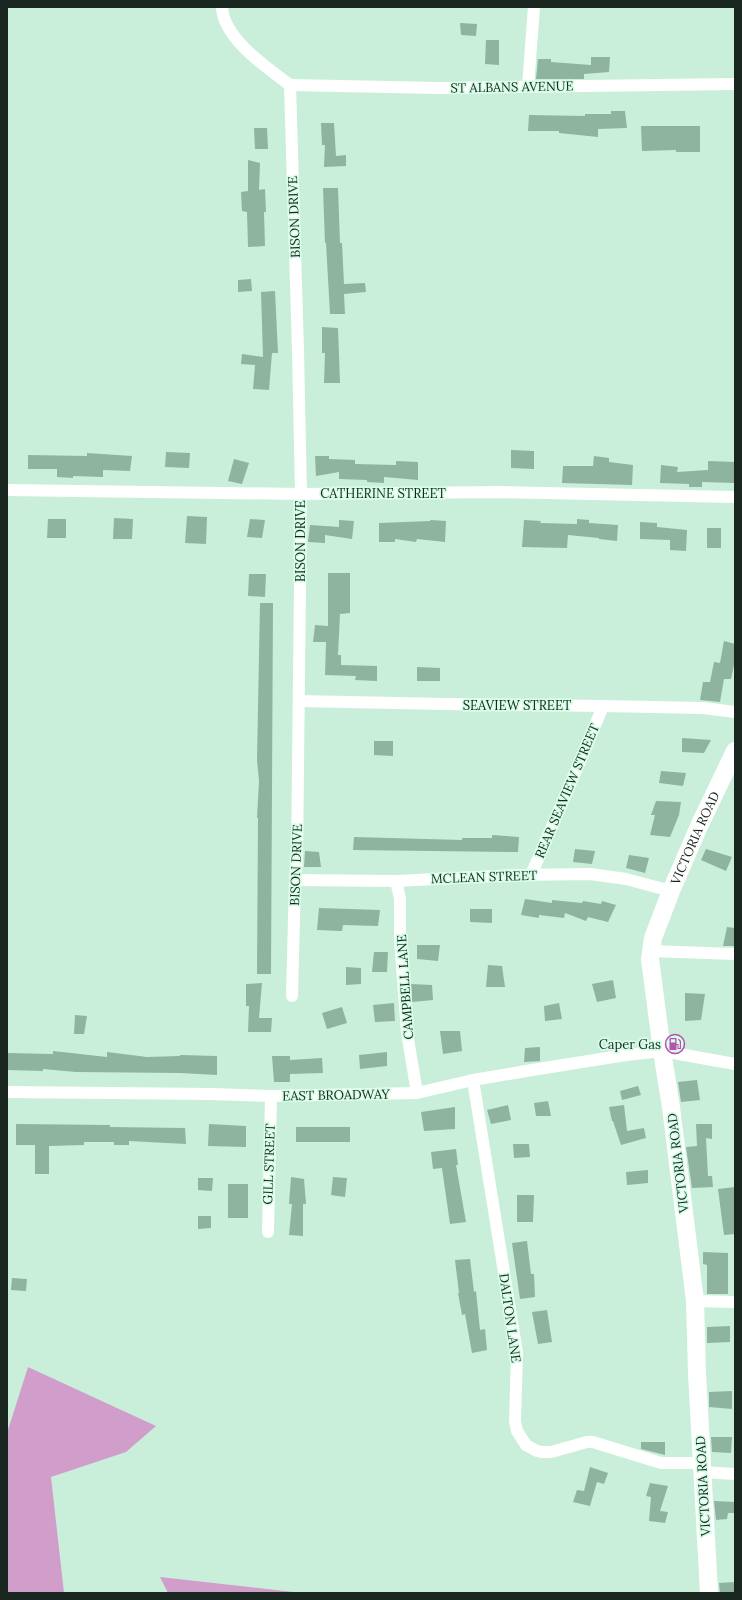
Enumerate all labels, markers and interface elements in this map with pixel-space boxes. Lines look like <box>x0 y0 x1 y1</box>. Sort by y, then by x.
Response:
street label: ST ALBANS AVENUE <box>450 77 574 97</box>
street label: BISON DRIVE <box>284 176 304 258</box>
street label: CATHERINE STREET <box>320 485 446 502</box>
street label: BISON DRIVE <box>292 500 309 582</box>
street label: SEAVIEW STREET <box>463 697 572 714</box>
street label: REAR SEAVIEW STREET <box>531 720 603 861</box>
street label: VICTORIA ROAD <box>666 788 723 888</box>
street label: BISON DRIVE <box>286 824 306 906</box>
street label: MCLEAN STREET <box>431 867 538 887</box>
street label: CAMPBELL LANE <box>393 934 417 1040</box>
fuel station icon: Caper Gas <box>664 1033 686 1055</box>
place label: Caper Gas <box>599 1036 661 1053</box>
street label: EAST BROADWAY <box>282 1086 391 1104</box>
street label: VICTORIA ROAD <box>663 1112 693 1215</box>
street label: GILL STREET <box>259 1123 279 1205</box>
street label: DALTON LANE <box>495 1272 525 1364</box>
street label: VICTORIA ROAD <box>692 1435 714 1538</box>

